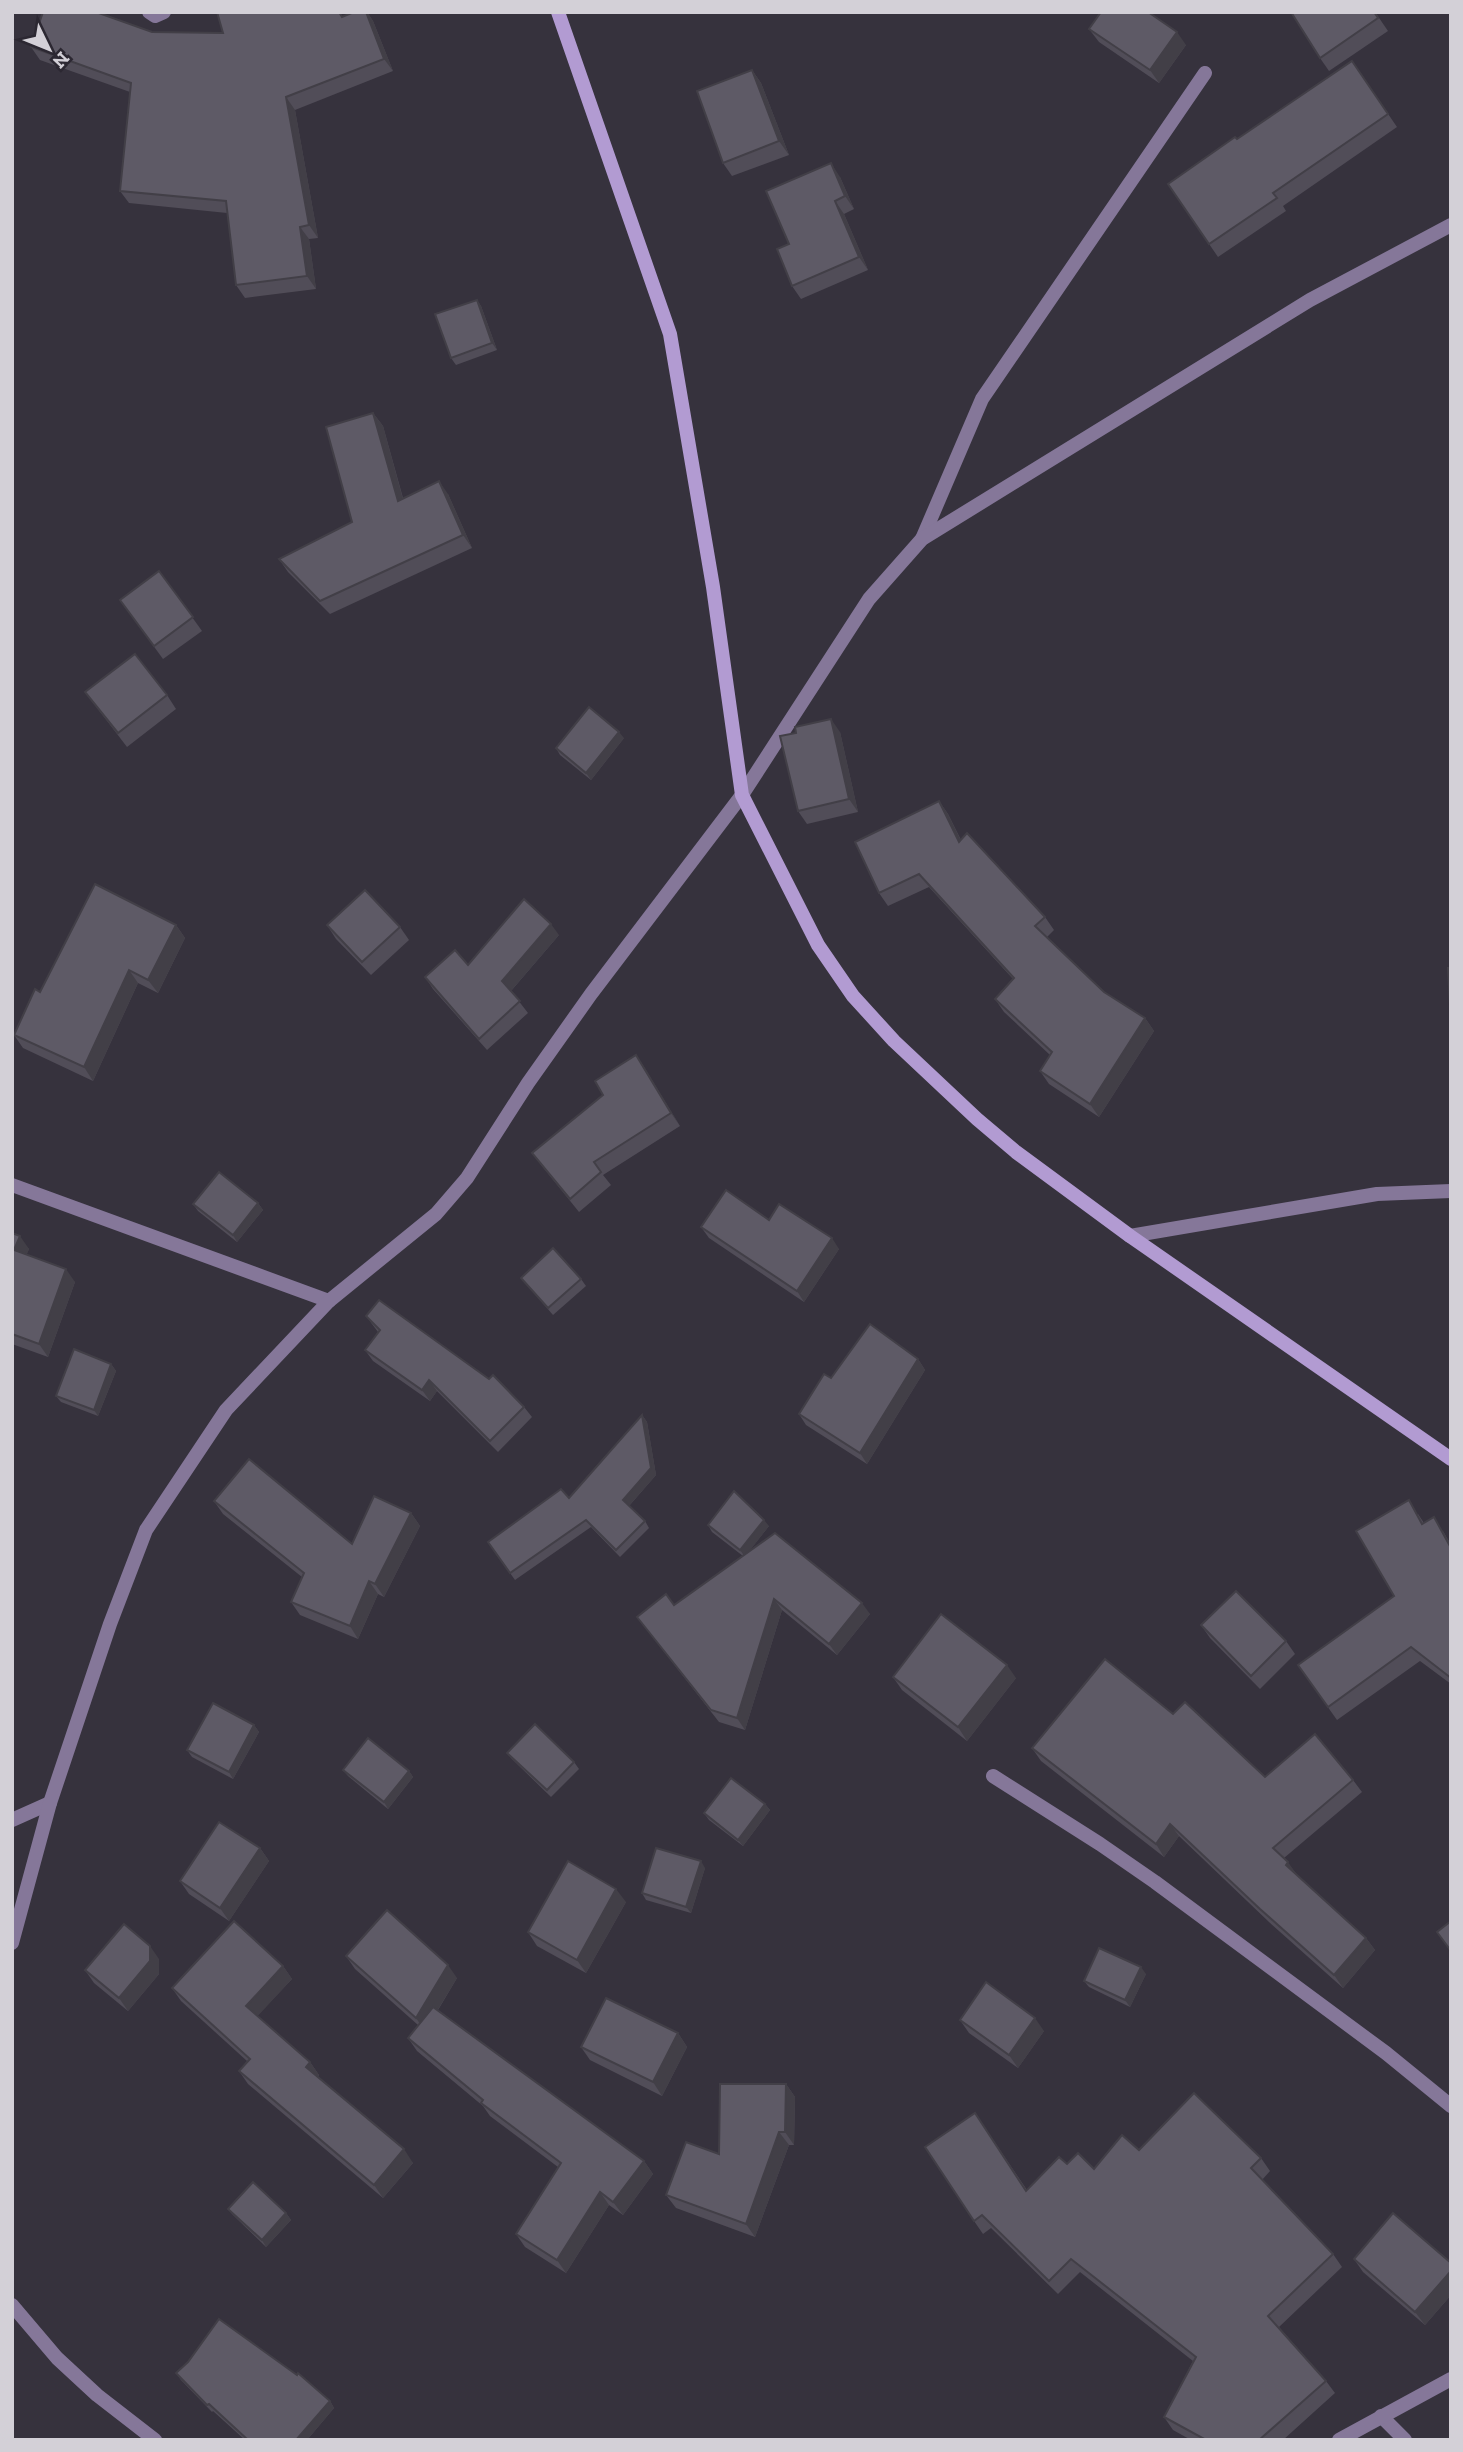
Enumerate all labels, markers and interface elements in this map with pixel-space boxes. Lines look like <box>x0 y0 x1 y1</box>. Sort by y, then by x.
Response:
north arrow <box>14 14 84 84</box>
text: N <box>48 47 74 73</box>

